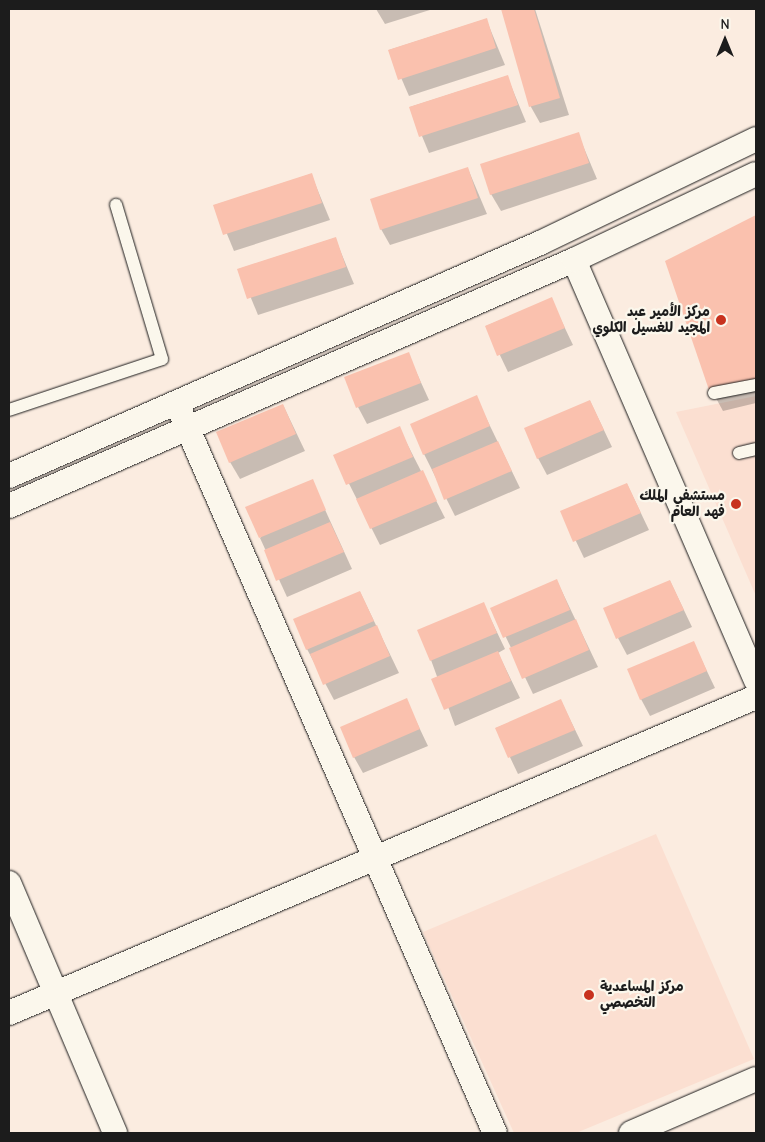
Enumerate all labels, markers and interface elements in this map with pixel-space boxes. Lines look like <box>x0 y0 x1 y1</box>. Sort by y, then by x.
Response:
north arrow <box>700 15 750 65</box>
text: N <box>720 16 730 33</box>
place label: مركز الأمير عبد المجيد للغسيل الكلوي <box>593 304 710 336</box>
marker: مركز الأمير عبد المجيد للغسيل الكلوي <box>714 313 728 327</box>
place label: مستشفي الملك فهد العام <box>640 488 725 520</box>
marker: مستشفي الملك فهد العام <box>729 497 743 511</box>
place label: مركز المساعدية التخصصي <box>600 979 684 1012</box>
marker: مركز المساعدية التخصصي <box>582 988 596 1002</box>

